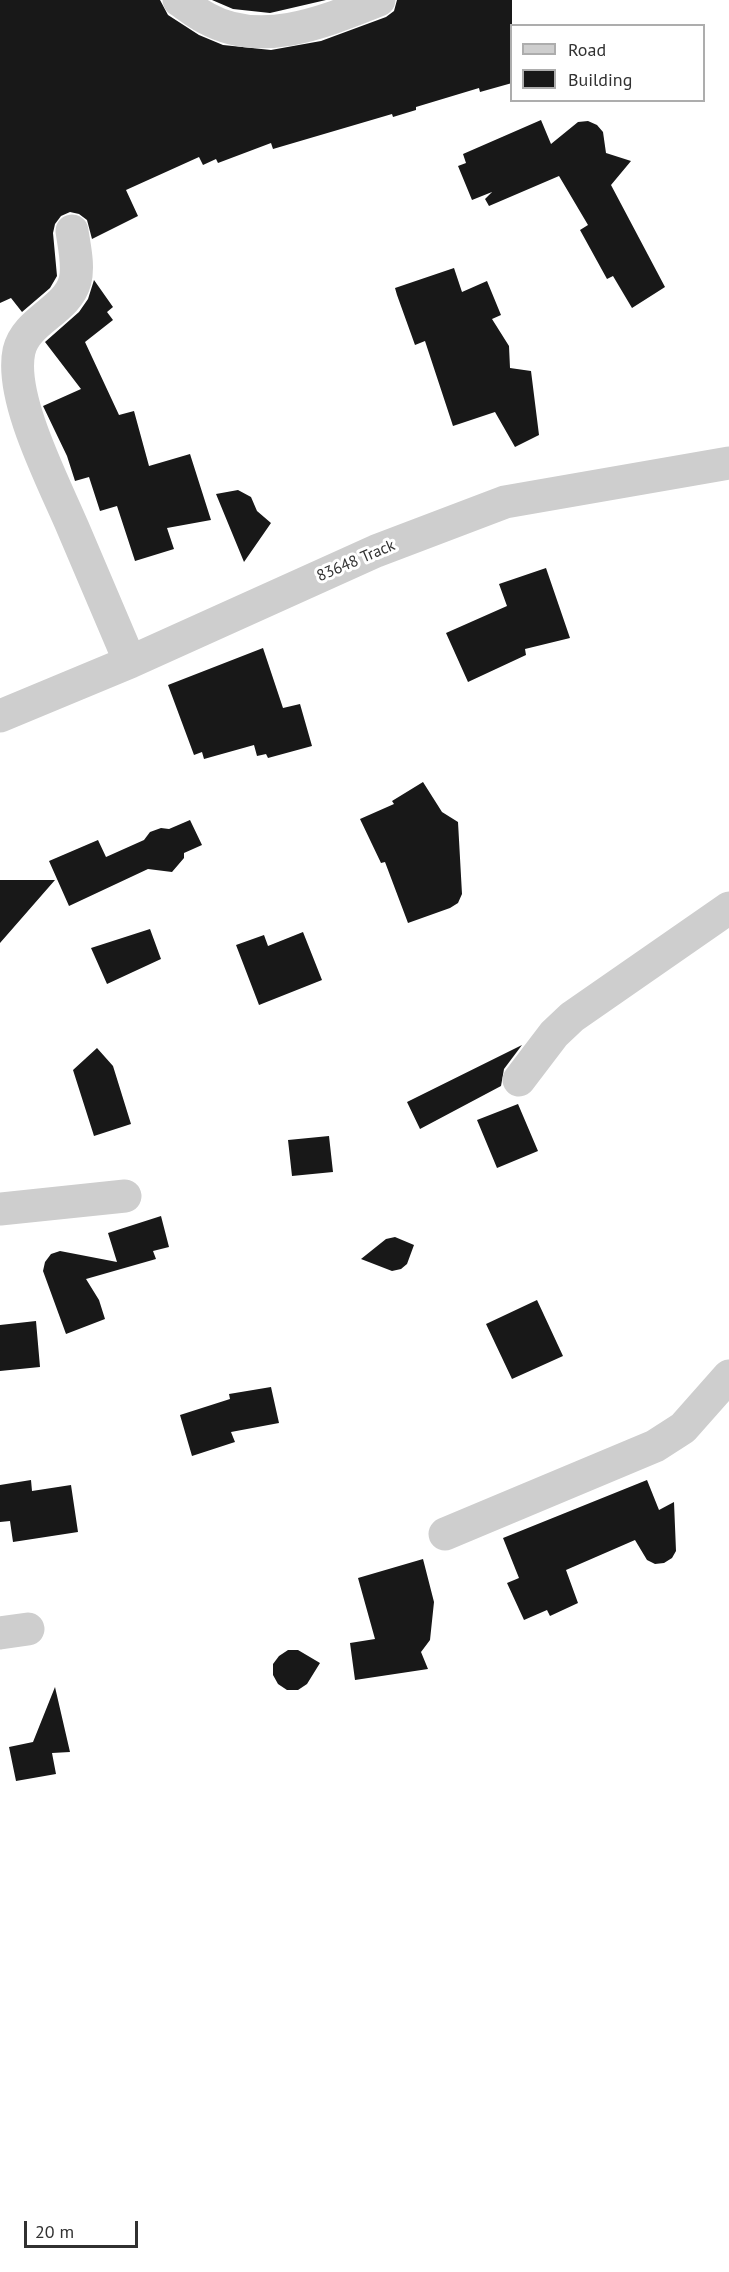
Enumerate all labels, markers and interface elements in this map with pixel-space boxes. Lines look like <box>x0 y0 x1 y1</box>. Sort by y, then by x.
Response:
legend <box>510 24 705 102</box>
text: Road <box>568 38 606 61</box>
text: Building <box>568 68 632 91</box>
street label: 83648 Track <box>314 536 398 586</box>
scale bar <box>27 2209 141 2247</box>
text: 20 m <box>35 2220 74 2243</box>

